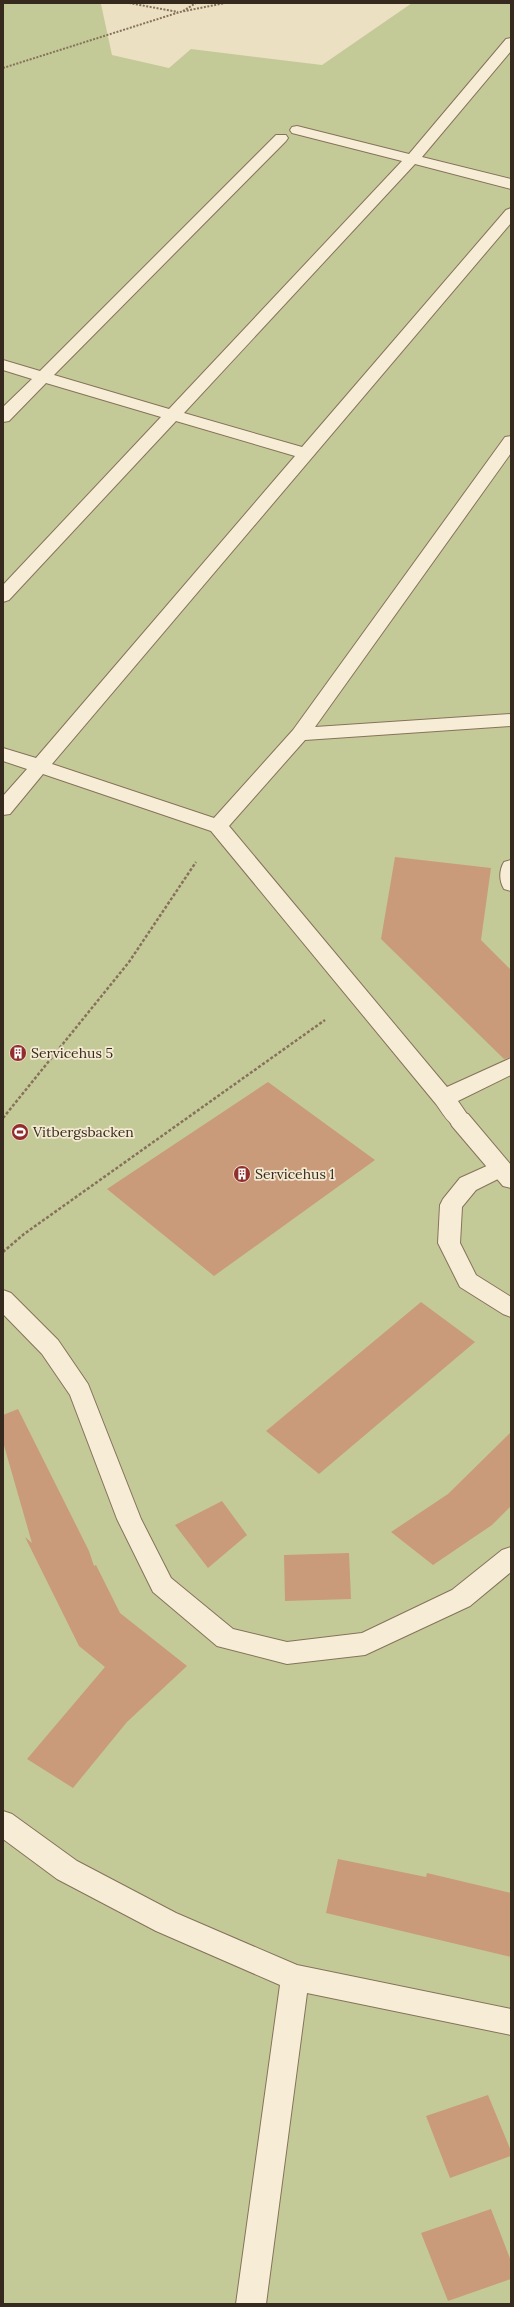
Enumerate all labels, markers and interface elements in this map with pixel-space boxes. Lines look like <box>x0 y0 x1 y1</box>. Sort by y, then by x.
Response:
building icon: Servicehus 5 <box>8 1043 28 1063</box>
place label: Servicehus 5 <box>31 1044 113 1062</box>
sports icon: Vitbergsbacken <box>10 1122 30 1142</box>
place label: Vitbergsbacken <box>32 1123 134 1141</box>
building icon: Servicehus 1 <box>232 1164 252 1184</box>
place label: Servicehus 1 <box>255 1165 335 1183</box>

